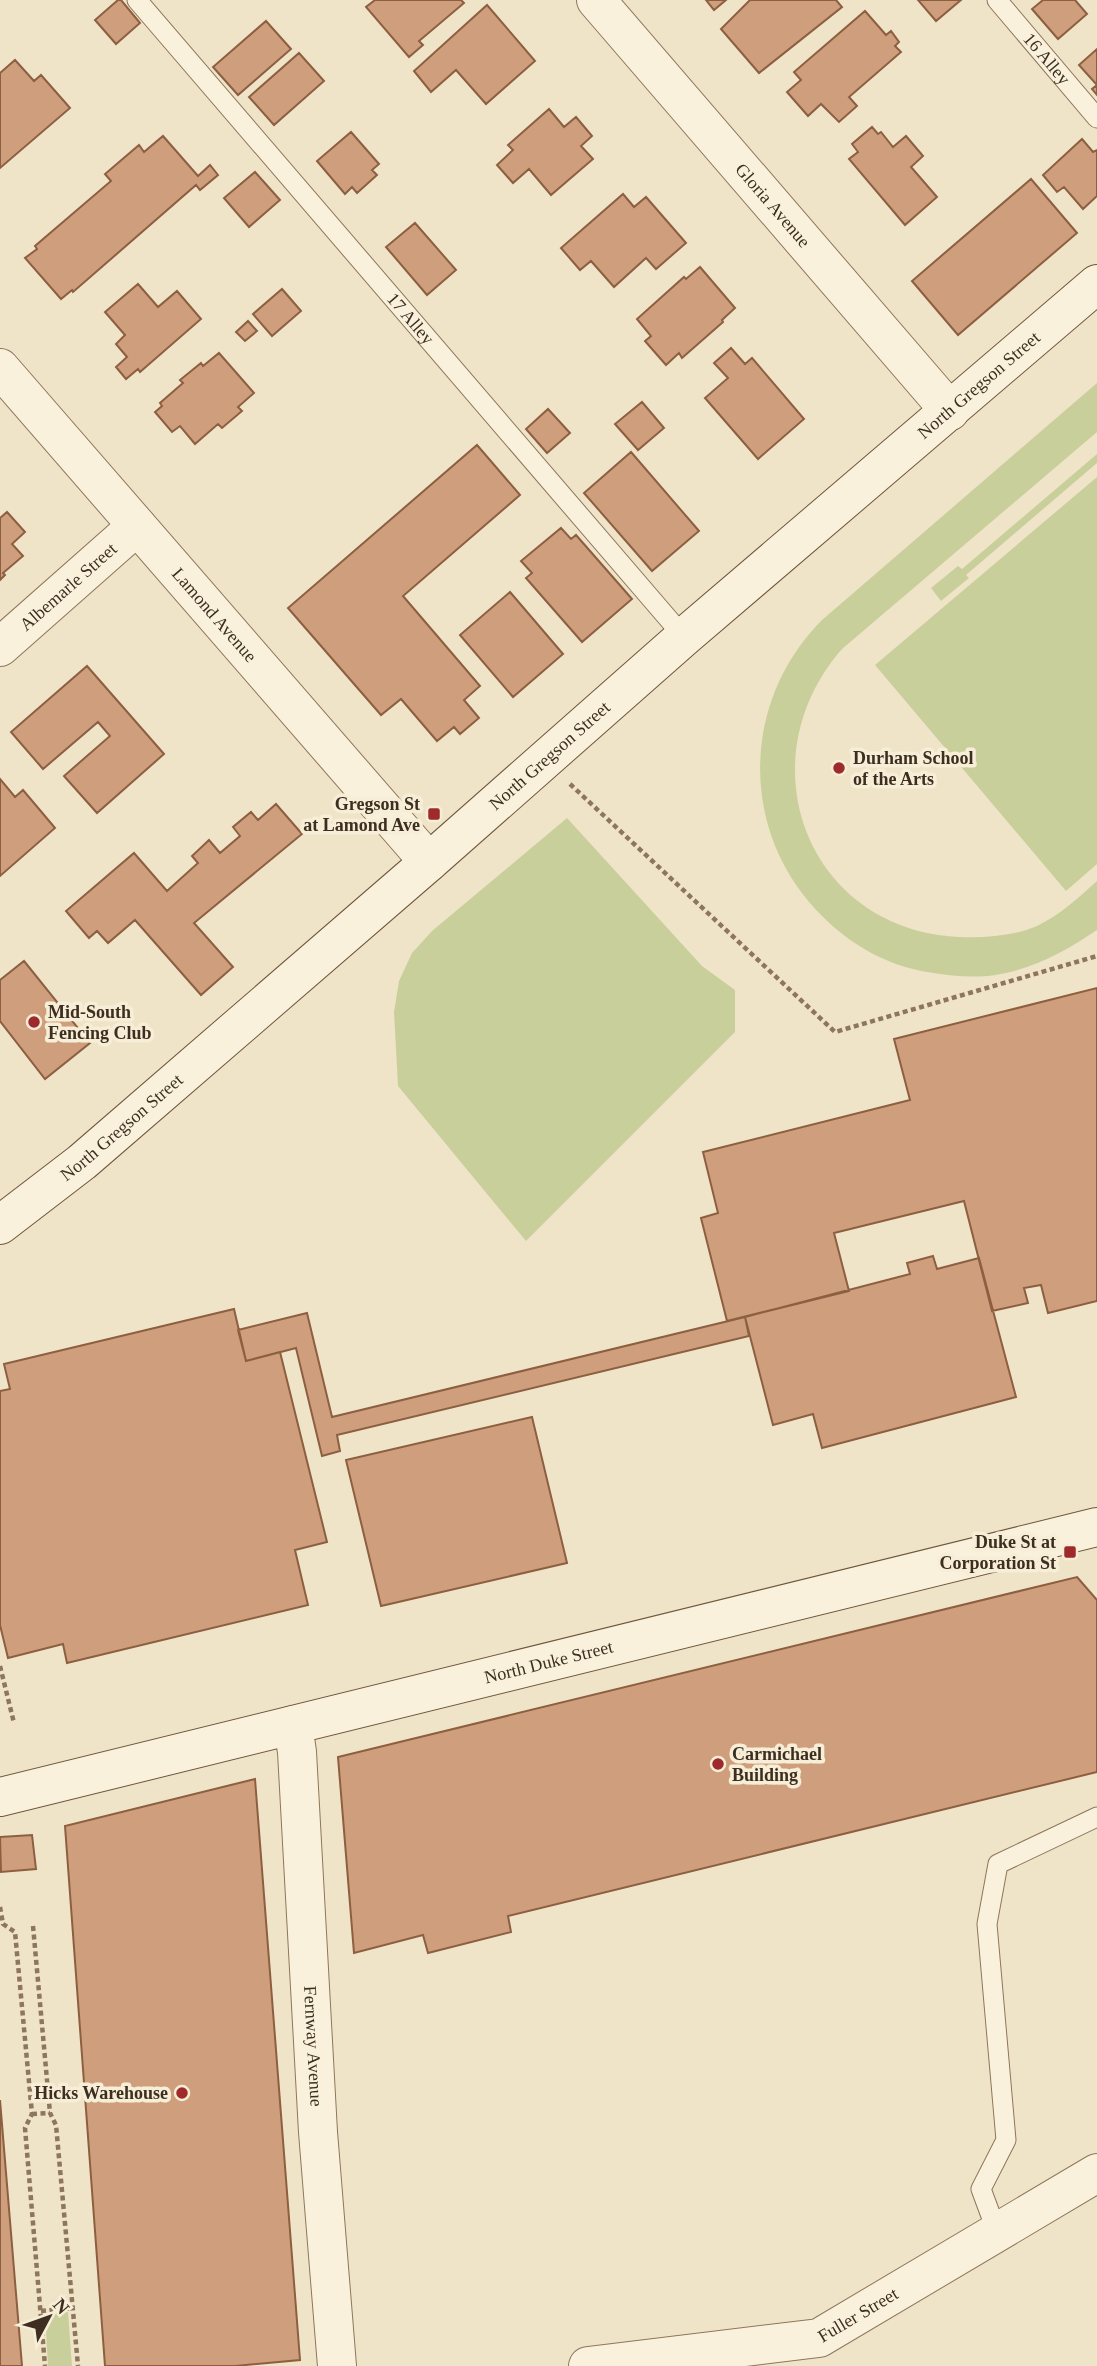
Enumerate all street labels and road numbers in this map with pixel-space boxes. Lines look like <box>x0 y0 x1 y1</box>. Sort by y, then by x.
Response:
street label: 16 Alley <box>1019 29 1074 89</box>
street label: Gloria Avenue <box>731 159 814 251</box>
street label: 17 Alley <box>383 289 438 349</box>
street label: North Gregson Street <box>914 327 1044 443</box>
street label: Albemarle Street <box>16 539 121 635</box>
street label: Lamond Avenue <box>168 564 261 666</box>
street label: North Gregson Street <box>485 697 614 814</box>
street label: North Gregson Street <box>57 1070 187 1185</box>
street label: North Duke Street <box>482 1636 615 1687</box>
street label: Fernway Avenue <box>300 1985 327 2107</box>
street label: Fuller Street <box>814 2283 902 2346</box>

